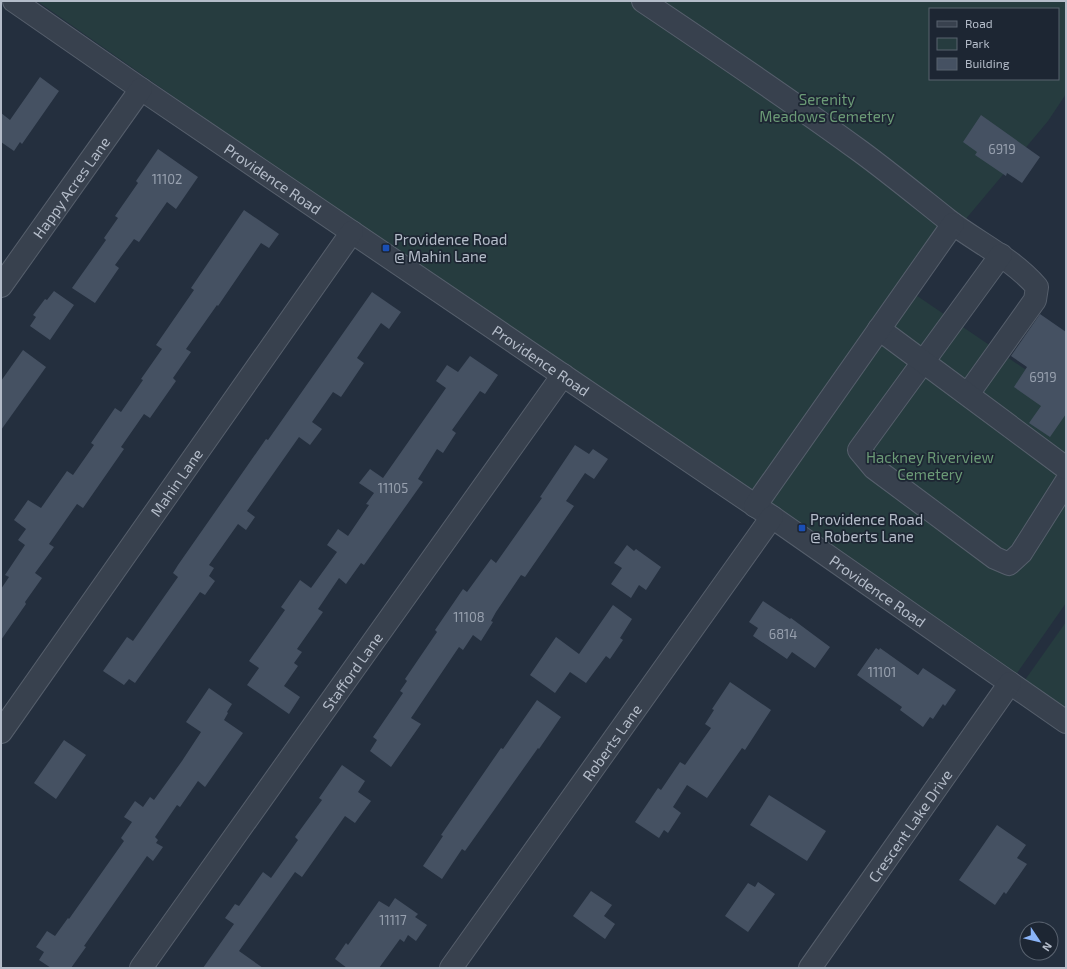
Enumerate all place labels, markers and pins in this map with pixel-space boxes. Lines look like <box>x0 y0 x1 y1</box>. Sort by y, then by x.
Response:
place label: Providence Road @ Mahin Lane <box>394 230 507 265</box>
marker: Providence Road @ Mahin Lane <box>381 243 391 253</box>
place label: Providence Road @ Roberts Lane <box>810 510 923 545</box>
marker: Providence Road @ Roberts Lane <box>797 523 807 533</box>

